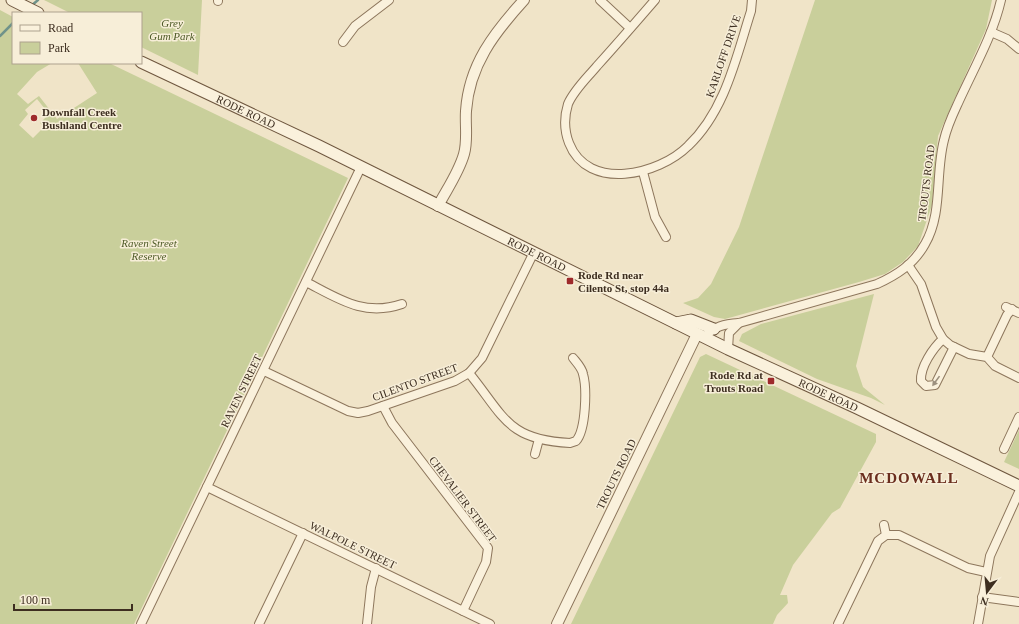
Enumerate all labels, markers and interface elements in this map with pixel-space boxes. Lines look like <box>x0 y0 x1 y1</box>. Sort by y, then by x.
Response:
legend <box>12 12 142 64</box>
street label: KARLOFF DRIVE <box>703 13 743 99</box>
park label: Grey Gum Park <box>149 17 196 42</box>
text: Road <box>48 21 73 35</box>
text: Park <box>48 41 70 55</box>
street label: RODE ROAD <box>214 92 277 131</box>
place label: Downfall Creek Bushland Centre <box>42 106 122 131</box>
marker: Downfall Creek Bushland Centre <box>29 113 39 123</box>
street label: TROUTS ROAD <box>915 144 937 222</box>
street label: RODE ROAD <box>506 235 568 274</box>
park label: Raven Street Reserve <box>120 237 178 262</box>
place label: Rode Rd near Cilento St, stop 44a <box>578 269 670 294</box>
marker: Rode Rd near Cilento St, stop 44a <box>565 276 575 286</box>
street label: RAVEN STREET <box>218 352 264 429</box>
street label: CILENTO STREET <box>371 361 460 403</box>
place label: Rode Rd at Trouts Road <box>704 369 763 394</box>
one-way arrow <box>932 375 940 386</box>
marker: Rode Rd at Trouts Road <box>766 376 776 386</box>
street label: RODE ROAD <box>797 376 860 414</box>
street label: TROUTS ROAD <box>594 437 638 511</box>
street label: CHEVALIER STREET <box>427 454 499 544</box>
district label: MCDOWALL <box>859 470 959 486</box>
street label: WALPOLE STREET <box>308 519 398 571</box>
north arrow <box>967 572 1007 612</box>
scale bar <box>14 586 132 612</box>
text: 100 m <box>20 593 51 607</box>
text: N <box>979 595 990 608</box>

